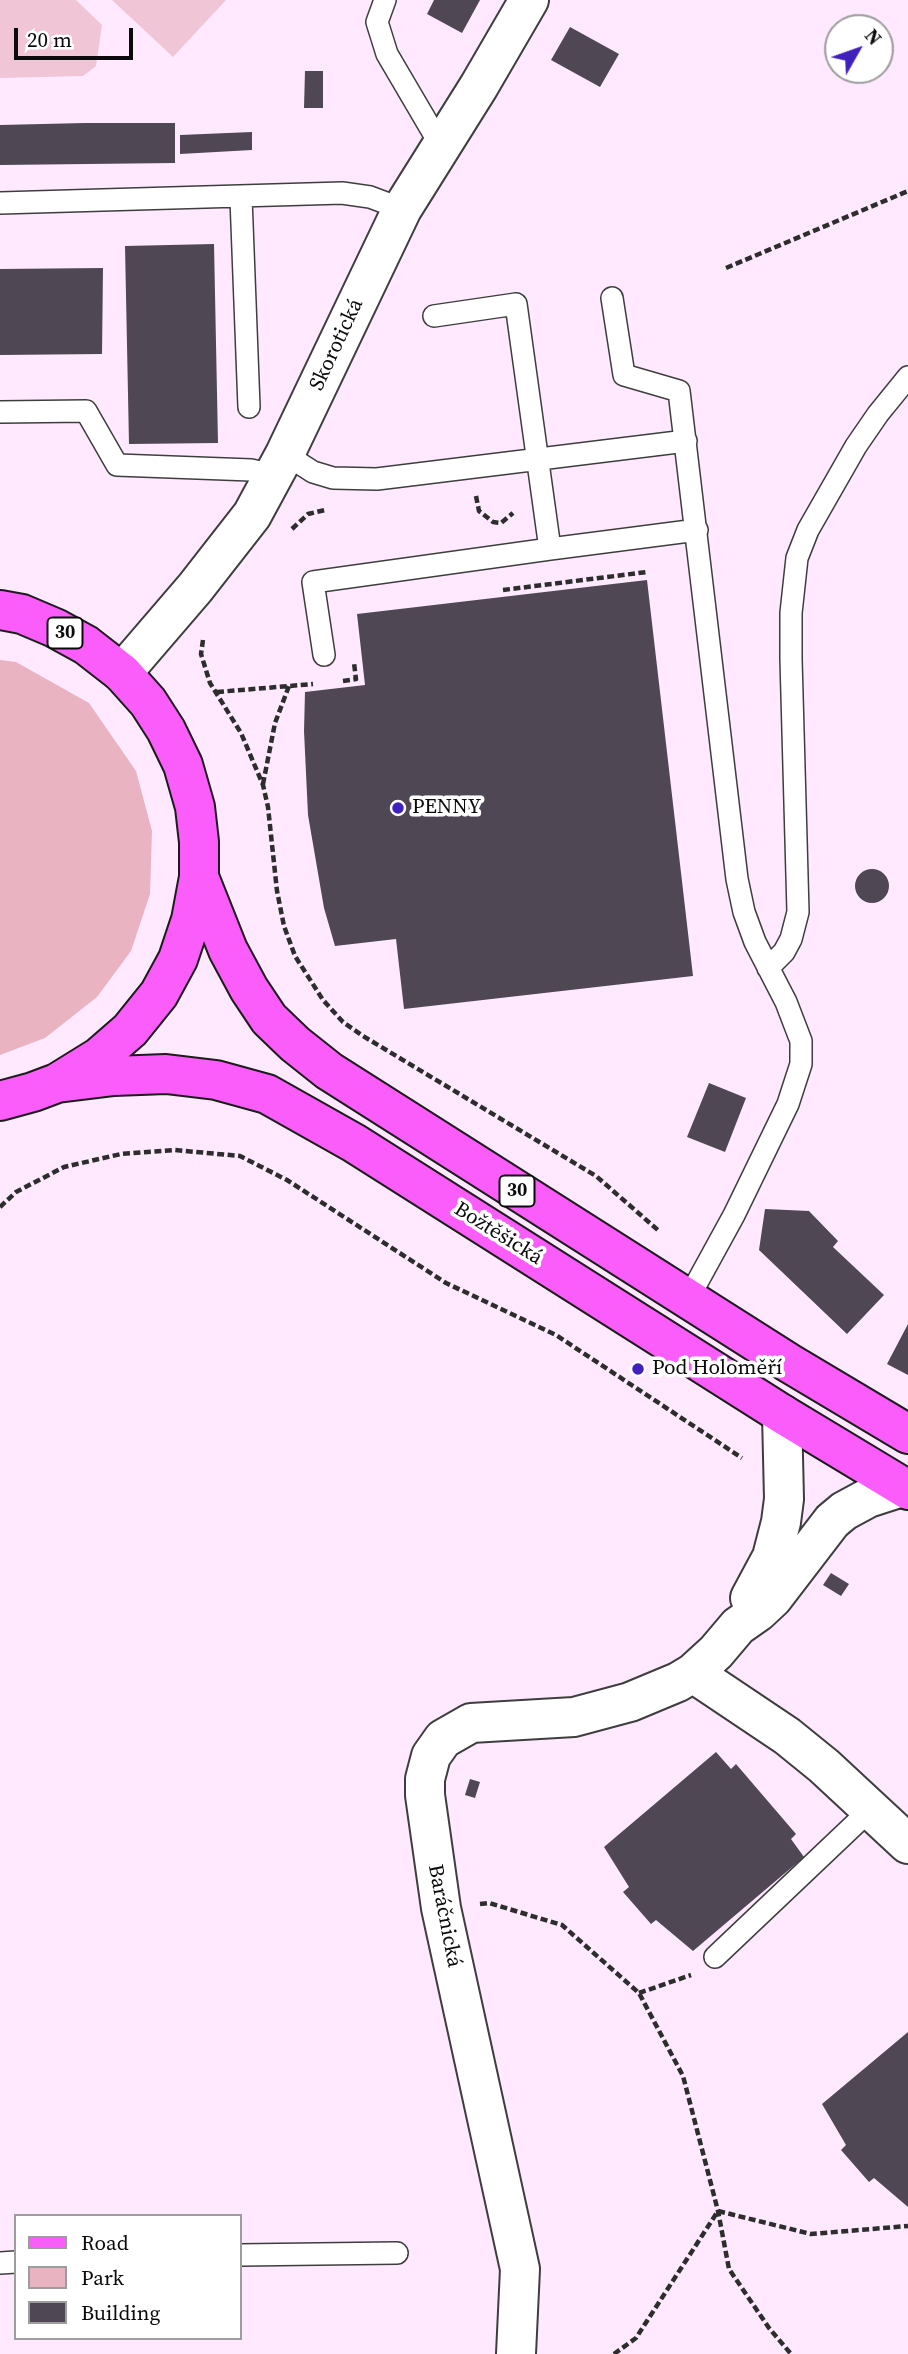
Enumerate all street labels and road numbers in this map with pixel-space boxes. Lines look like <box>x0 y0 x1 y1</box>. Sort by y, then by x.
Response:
street label: Skorotická <box>305 295 369 395</box>
road number: 30 <box>48 618 82 648</box>
road number: 30 <box>500 1176 534 1206</box>
street label: Božtěšická <box>449 1197 547 1271</box>
street label: Baráčnická <box>422 1862 466 1970</box>

